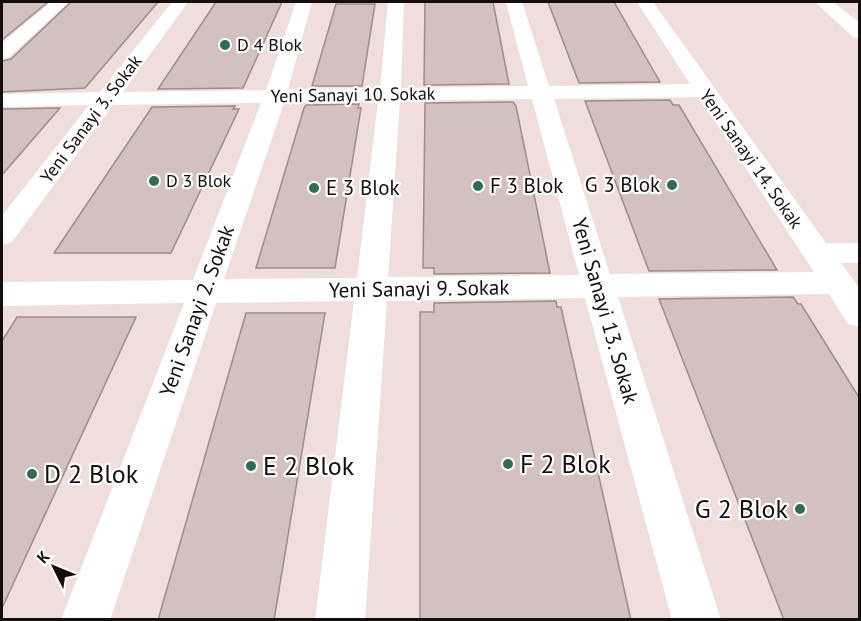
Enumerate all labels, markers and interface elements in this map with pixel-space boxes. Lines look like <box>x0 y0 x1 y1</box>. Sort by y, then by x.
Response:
place label: D 4 Blok <box>237 33 303 56</box>
marker: D 4 Blok <box>218 38 232 52</box>
street label: Yeni Sanayi 3. Sokak <box>35 50 147 187</box>
street label: Yeni Sanayi 10. Sokak <box>270 82 436 107</box>
street label: Yeni Sanayi 14. Sokak <box>695 85 808 233</box>
place label: D 3 Blok <box>166 169 232 192</box>
place label: G 3 Blok <box>585 171 660 198</box>
place label: F 3 Blok <box>490 172 563 199</box>
marker: D 3 Blok <box>147 174 161 188</box>
place label: E 3 Blok <box>326 174 400 201</box>
marker: G 3 Blok <box>665 178 679 192</box>
marker: F 3 Blok <box>471 179 485 193</box>
marker: E 3 Blok <box>307 181 321 195</box>
street label: Yeni Sanayi 13. Sokak <box>566 215 645 407</box>
street label: Yeni Sanayi 2. Sokak <box>153 221 240 400</box>
street label: Yeni Sanayi 9. Sokak <box>328 273 510 304</box>
place label: F 2 Blok <box>520 447 611 480</box>
place label: E 2 Blok <box>263 449 355 482</box>
place label: D 2 Blok <box>44 457 139 490</box>
marker: F 2 Blok <box>501 457 515 471</box>
marker: E 2 Blok <box>244 459 258 473</box>
marker: D 2 Blok <box>25 467 39 481</box>
place label: G 2 Blok <box>695 492 789 525</box>
marker: G 2 Blok <box>793 502 807 516</box>
north arrow <box>24 537 84 597</box>
text: K <box>32 546 54 567</box>

